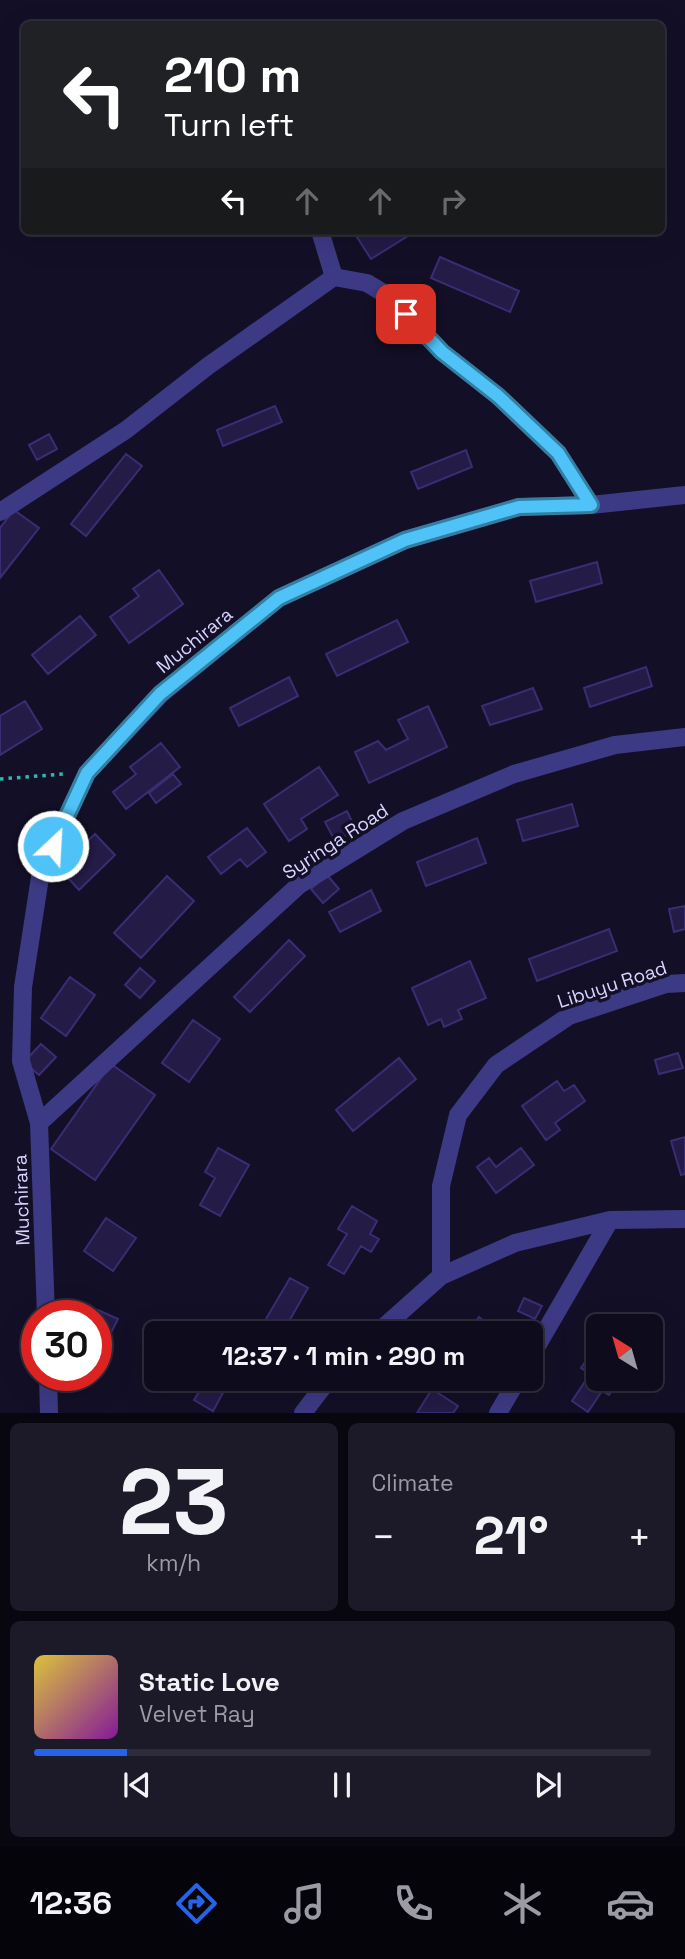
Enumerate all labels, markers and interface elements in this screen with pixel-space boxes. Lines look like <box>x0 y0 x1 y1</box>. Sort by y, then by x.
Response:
text: 210 m <box>164 44 301 106</box>
icon: left <box>49 49 140 140</box>
text: Turn left <box>164 105 294 145</box>
icon: left <box>215 182 253 220</box>
icon: ahead <box>288 182 326 220</box>
icon: ahead <box>361 182 399 220</box>
icon: right <box>434 182 472 220</box>
pin <box>376 284 436 344</box>
icon: arrive <box>387 295 425 333</box>
street label: Muchirara <box>151 602 238 679</box>
street label: Syringa Road <box>278 798 393 885</box>
position arrow <box>16 809 90 883</box>
street label: Libuyu Road <box>554 955 670 1014</box>
street label: Muchirara <box>7 1154 36 1246</box>
speed limit sign: 30 <box>21 1300 112 1391</box>
north arrow <box>586 1314 663 1391</box>
map controls <box>586 1314 663 1391</box>
text: 12:37 · 1 min · 290 m <box>222 1339 465 1373</box>
text: 23 <box>119 1444 228 1561</box>
text: Climate <box>372 1468 454 1498</box>
text: 21° <box>474 1503 549 1569</box>
text: − <box>372 1513 395 1561</box>
text: + <box>627 1513 651 1561</box>
text: km/h <box>146 1548 201 1578</box>
text: Static Love <box>139 1665 280 1699</box>
text: Velvet Ray <box>139 1699 255 1729</box>
icon: previous <box>118 1766 156 1804</box>
icon: pause <box>323 1766 361 1804</box>
icon: next <box>529 1766 567 1804</box>
icon: directions <box>172 1879 221 1928</box>
icon: music <box>280 1879 329 1928</box>
icon: phone <box>389 1879 438 1928</box>
icon: climate <box>498 1879 547 1928</box>
icon: car <box>606 1879 655 1928</box>
text: 12:36 <box>30 1883 112 1923</box>

